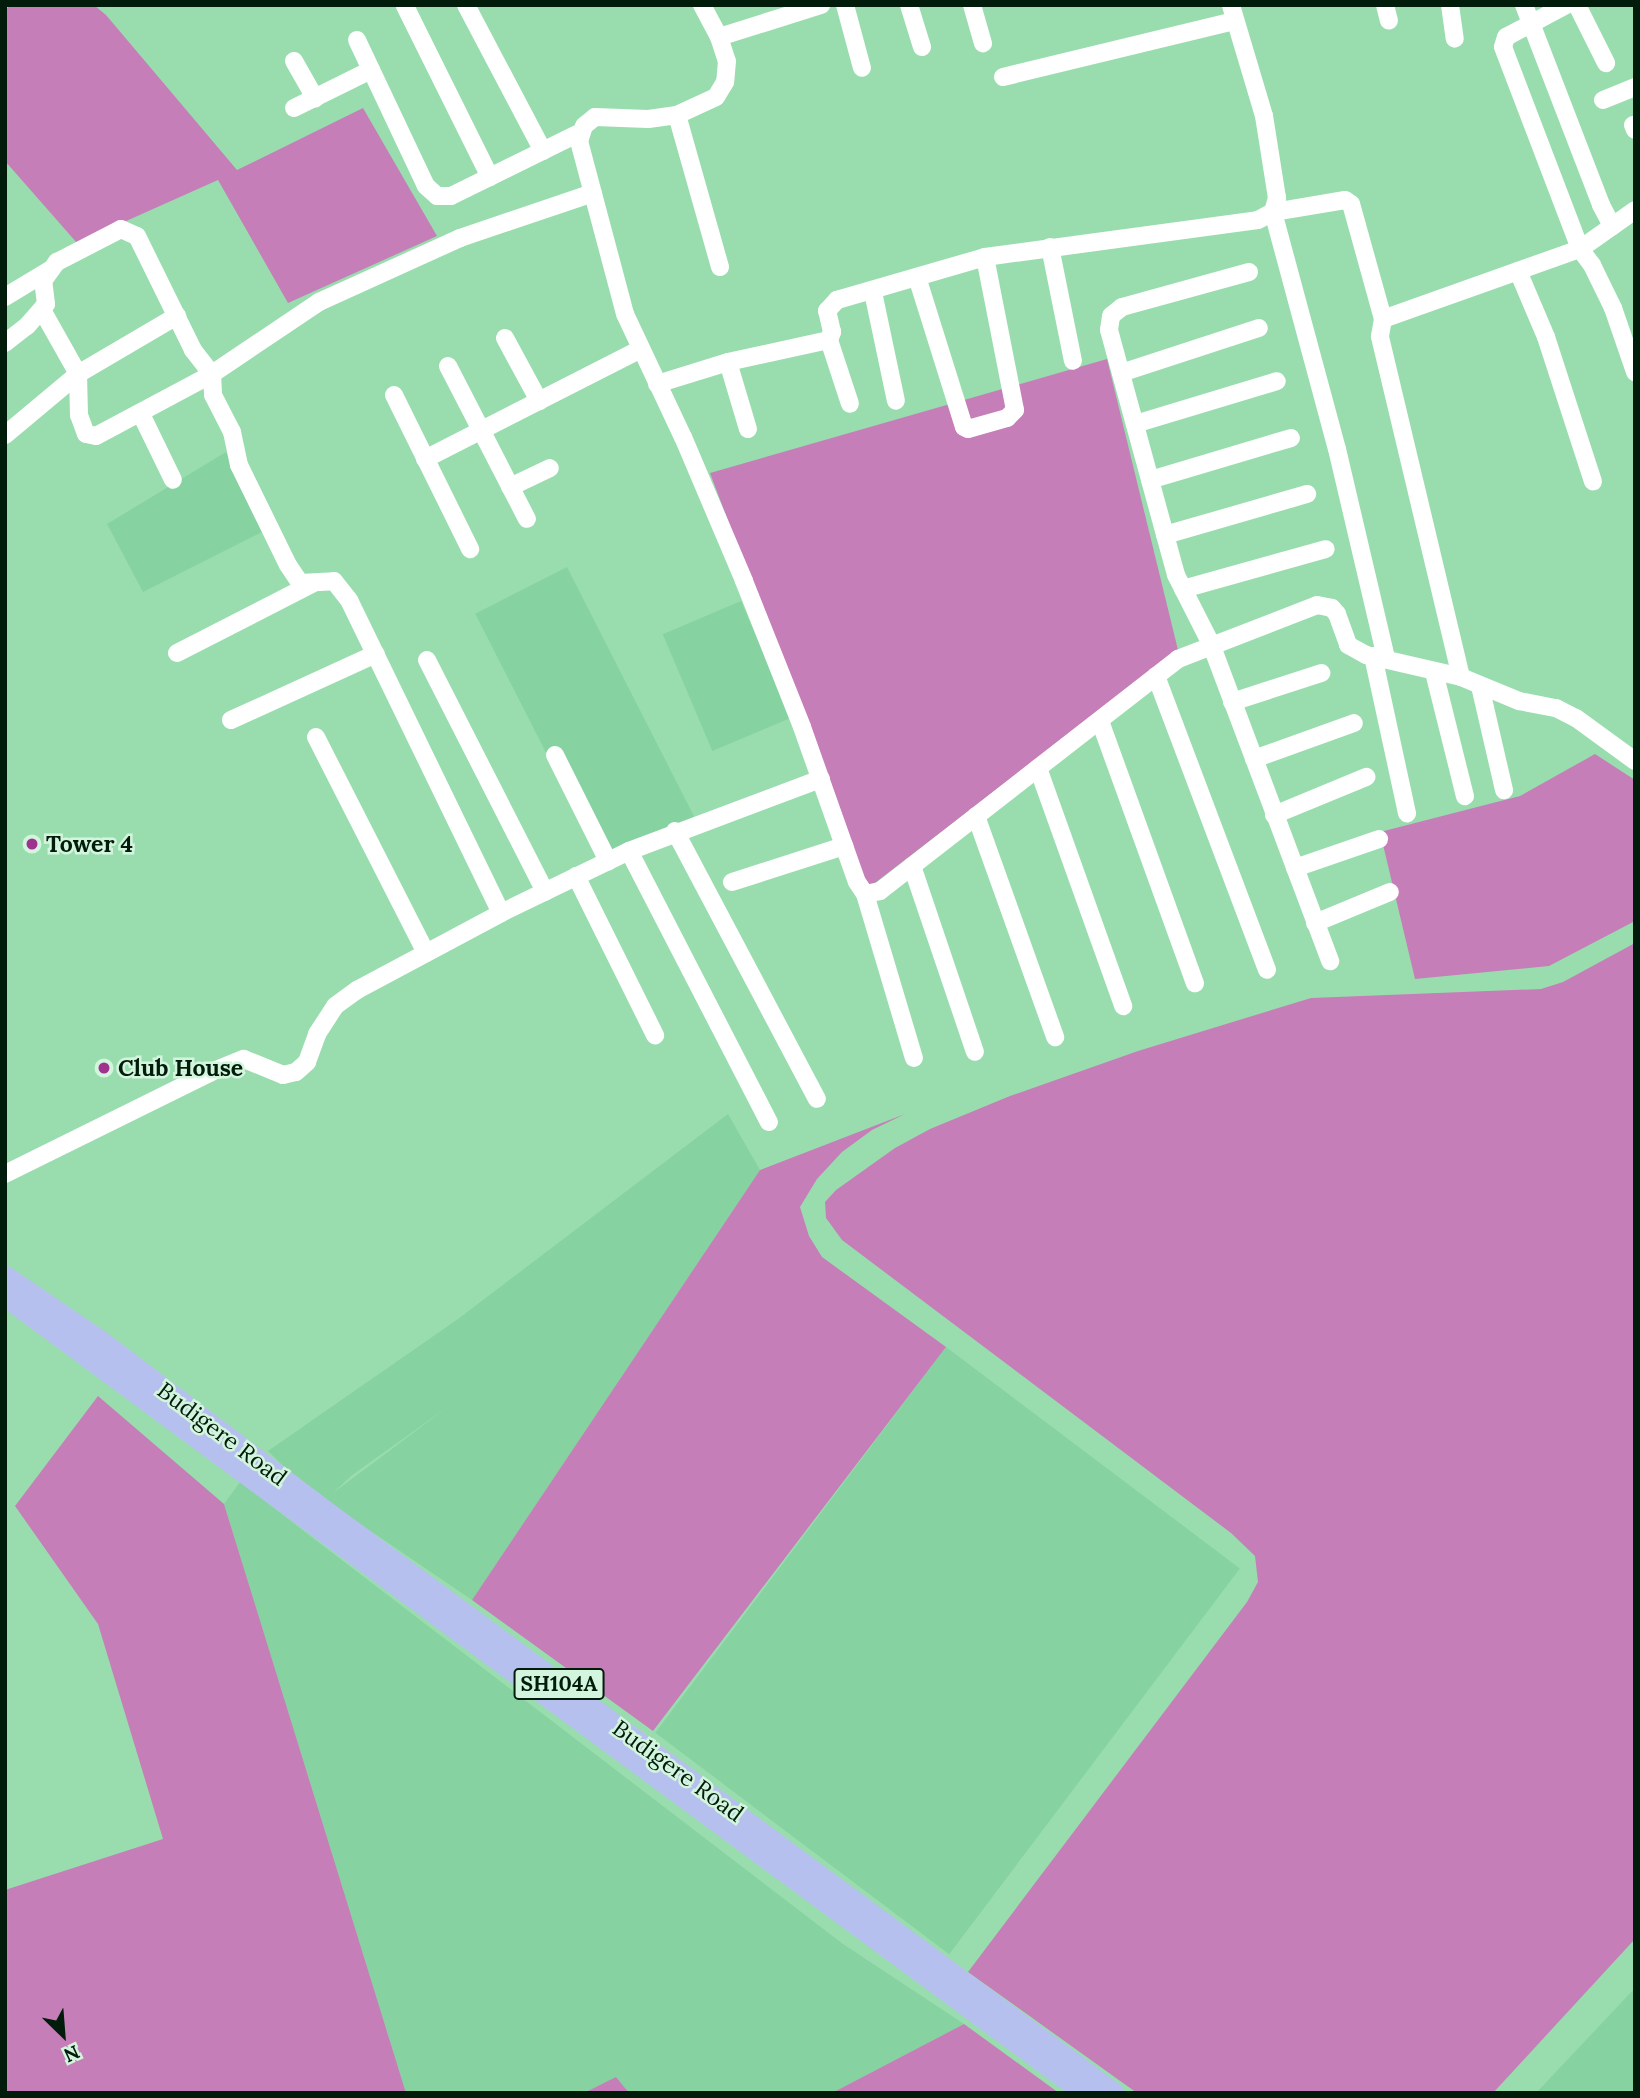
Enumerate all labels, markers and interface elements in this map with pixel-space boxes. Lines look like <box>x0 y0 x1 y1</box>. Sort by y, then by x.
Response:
place label: Tower 4 <box>46 830 133 858</box>
marker: Tower 4 <box>24 836 40 852</box>
place label: Club House <box>118 1054 243 1082</box>
marker: Club House <box>96 1060 112 1076</box>
street label: Budigere Road <box>152 1376 292 1492</box>
road number: SH104A <box>514 1666 604 1702</box>
street label: Budigere Road <box>607 1714 749 1828</box>
north arrow <box>28 2000 98 2070</box>
text: N <box>60 2040 84 2068</box>

